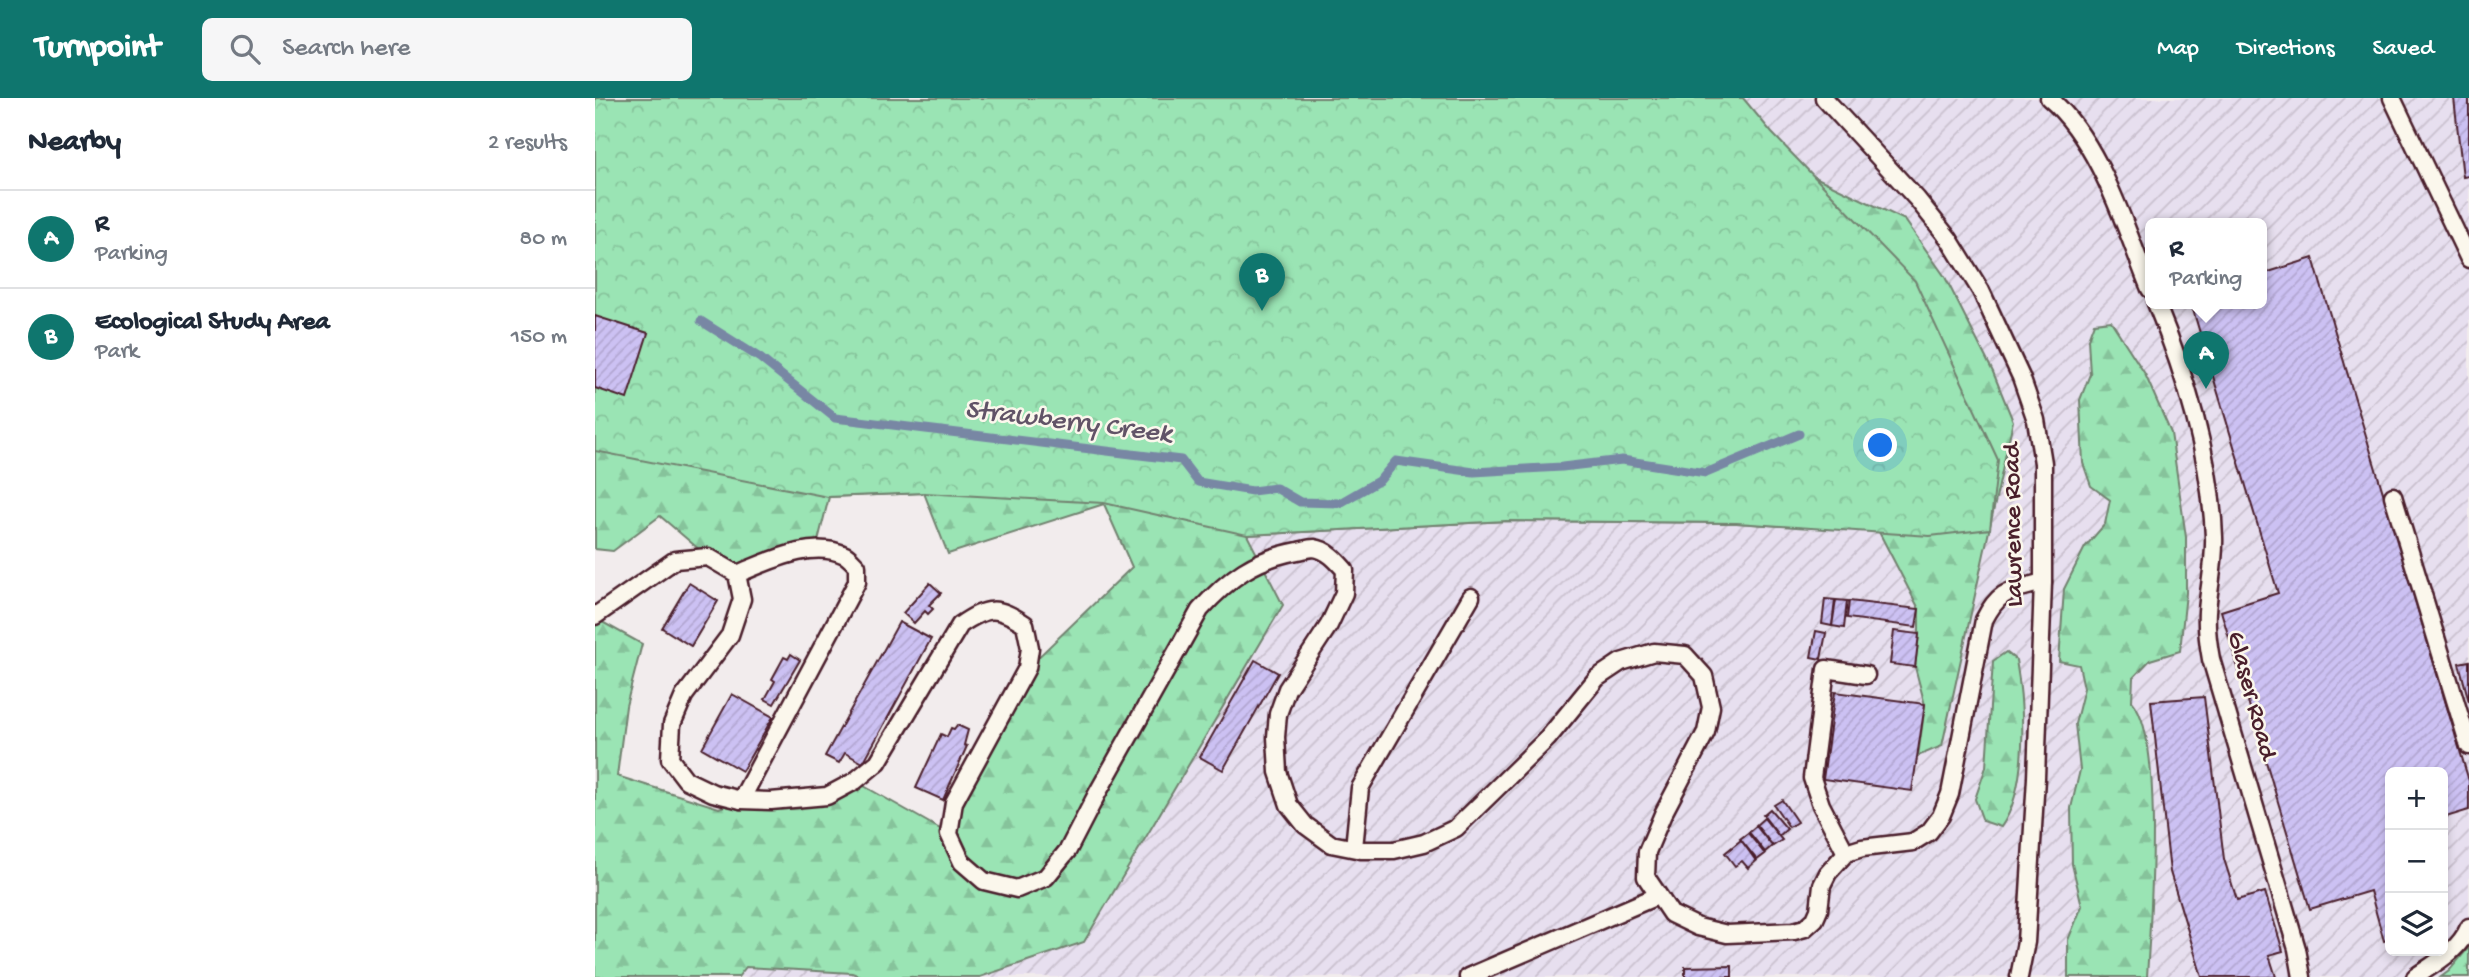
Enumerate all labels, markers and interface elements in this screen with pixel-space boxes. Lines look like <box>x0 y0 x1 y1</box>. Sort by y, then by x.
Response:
search box <box>202 18 692 81</box>
text: Turnpoint <box>35 30 160 68</box>
icon: search <box>226 30 264 68</box>
text: Search here <box>282 34 410 65</box>
text: Map <box>2157 35 2199 64</box>
text: Directions <box>2237 35 2335 64</box>
text: Saved <box>2373 35 2434 64</box>
text: Nearby <box>28 126 121 161</box>
text: 2 results <box>488 130 567 157</box>
text: R <box>95 210 109 241</box>
popup <box>2145 218 2267 309</box>
text: A <box>44 226 58 253</box>
text: 80 m <box>520 226 567 253</box>
text: R <box>2170 235 2183 266</box>
text: Parking <box>95 241 168 268</box>
pin: B <box>1239 253 1285 311</box>
text: Parking <box>2170 266 2242 293</box>
text: Ecological Study Area <box>95 308 330 339</box>
text: B <box>45 324 57 351</box>
text: 150 m <box>511 324 567 351</box>
pin: A <box>2183 331 2229 389</box>
text: Park <box>95 339 139 366</box>
water label: Strawberry Creek <box>963 394 1175 452</box>
your location <box>1863 428 1897 462</box>
street label: Lawrence Road <box>1998 441 2032 607</box>
street label: Glaser Road <box>2218 628 2282 765</box>
map controls <box>2385 767 2448 956</box>
button: + <box>2385 767 2448 830</box>
button: − <box>2385 830 2448 893</box>
button: layers <box>2385 893 2448 956</box>

